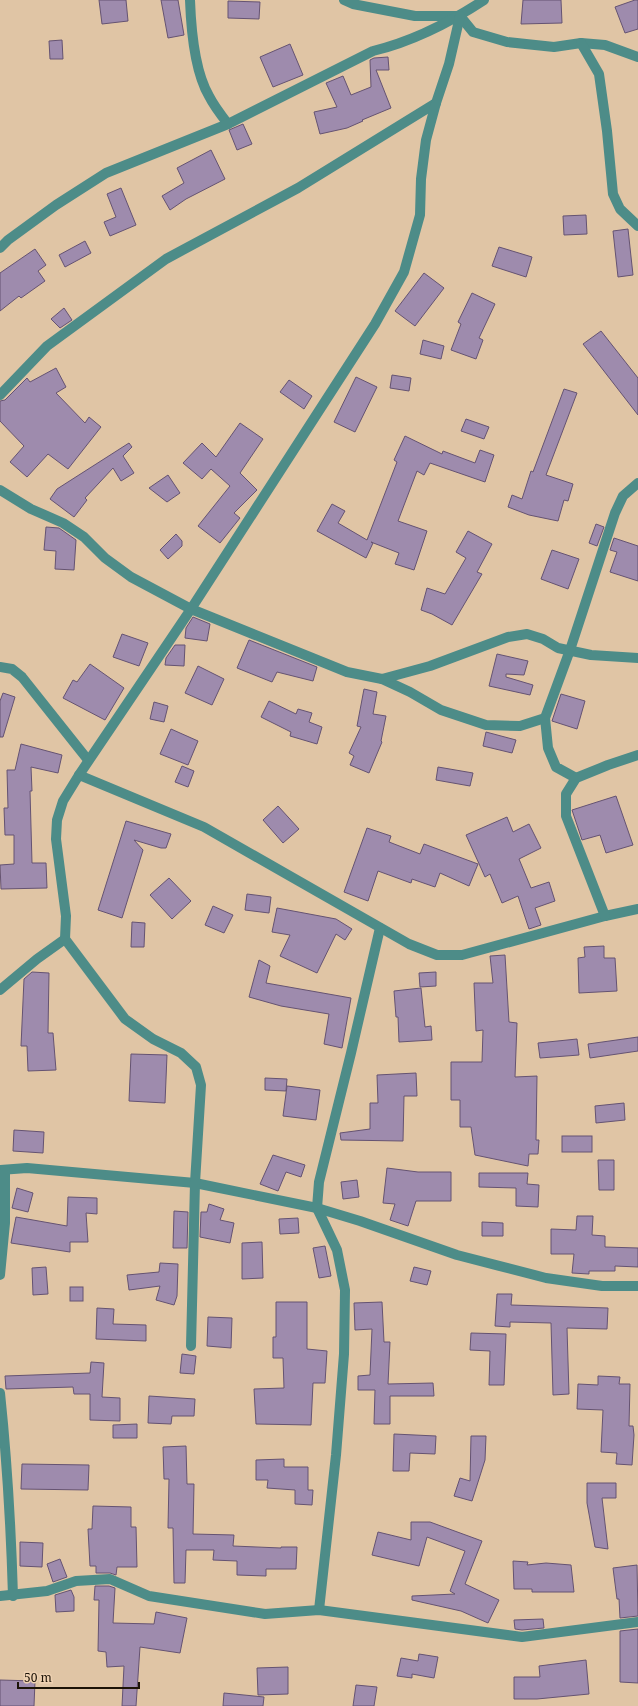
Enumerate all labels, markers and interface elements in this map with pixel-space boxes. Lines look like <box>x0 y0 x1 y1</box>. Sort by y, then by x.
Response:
scale bar <box>18 1664 139 1690</box>
text: 50 m <box>24 1669 52 1686</box>

